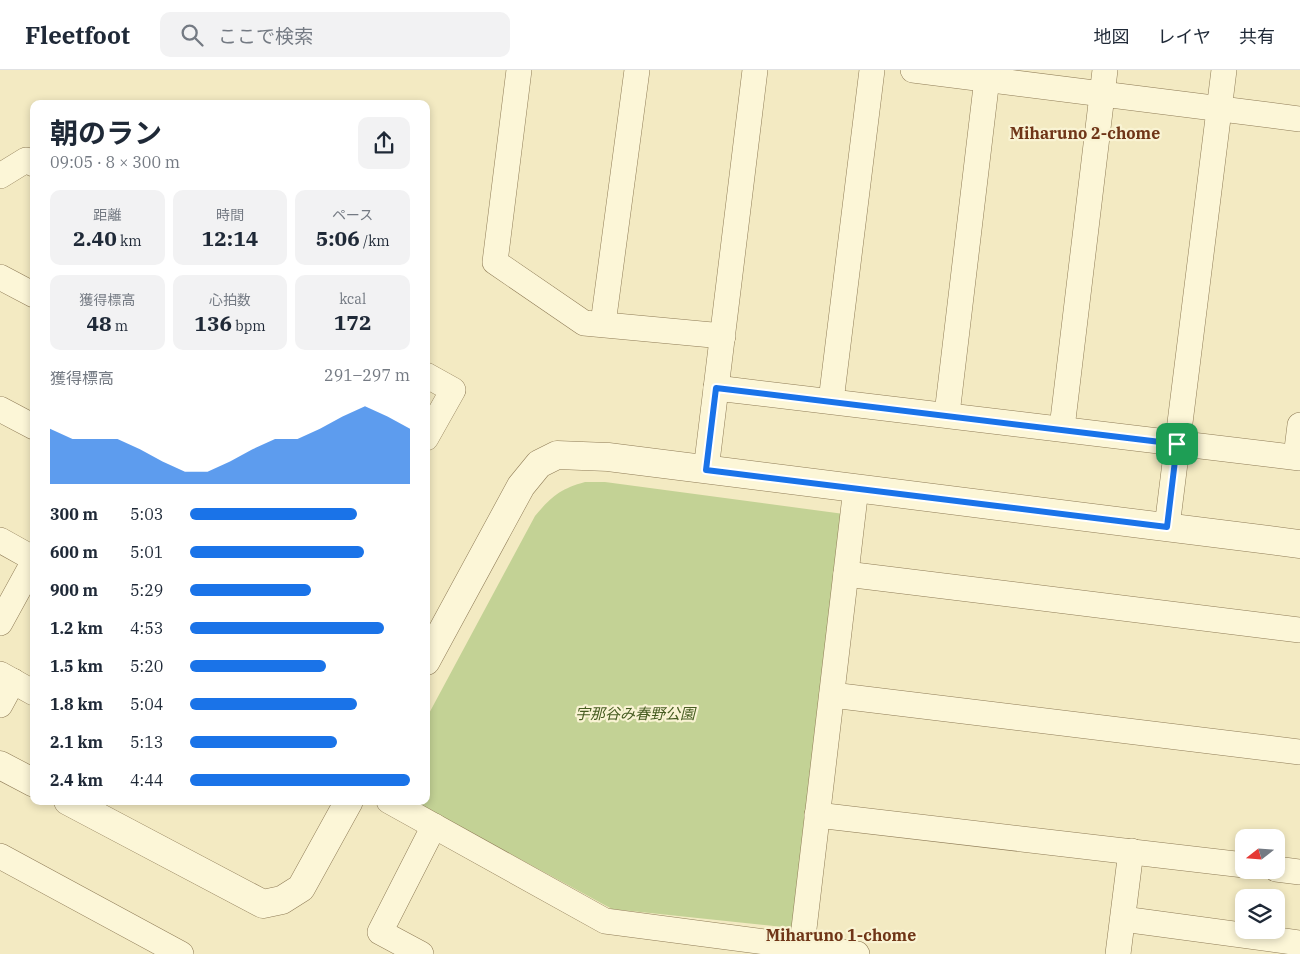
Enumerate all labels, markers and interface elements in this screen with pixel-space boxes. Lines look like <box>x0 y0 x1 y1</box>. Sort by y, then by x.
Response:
search box <box>160 12 510 57</box>
text: Fleetfoot <box>25 19 130 51</box>
icon: search <box>178 21 206 49</box>
text: ここで検索 <box>218 24 313 48</box>
text: 地図 <box>1094 25 1130 48</box>
text: レイヤ <box>1158 25 1211 48</box>
text: 共有 <box>1239 25 1275 48</box>
text: 朝のラン <box>50 114 162 151</box>
button: share <box>358 117 410 169</box>
district label: Miharuno 2-chome <box>1010 123 1160 143</box>
text: 09:05 · 8 × 300 m <box>50 152 180 172</box>
text: 距離 <box>93 206 121 224</box>
text: 時間 <box>216 206 244 224</box>
text: ペース <box>332 206 373 224</box>
text: 2.40 <box>73 224 117 252</box>
text: 12:14 <box>202 224 258 252</box>
text: 5:06 <box>316 224 360 252</box>
text: km <box>117 232 142 250</box>
text: /km <box>360 232 390 250</box>
text: kcal <box>339 290 366 308</box>
text: 獲得標高 <box>79 291 135 309</box>
text: 心拍数 <box>209 291 251 309</box>
text: 172 <box>334 308 372 336</box>
text: 48 <box>86 309 112 337</box>
text: 136 <box>194 309 232 337</box>
text: m <box>112 317 128 335</box>
text: bpm <box>232 317 266 335</box>
text: 291–297 m <box>324 365 410 385</box>
text: 獲得標高 <box>50 368 114 388</box>
pin <box>1156 423 1198 465</box>
icon: arrive <box>1163 430 1191 458</box>
text: 300 m <box>50 504 98 524</box>
text: 5:03 <box>130 504 163 524</box>
text: 600 m <box>50 542 98 562</box>
text: 5:01 <box>130 542 163 562</box>
text: 900 m <box>50 580 98 600</box>
text: 5:29 <box>130 580 163 600</box>
text: 1.2 km <box>50 618 103 638</box>
text: 4:53 <box>130 618 163 638</box>
text: 1.5 km <box>50 656 103 676</box>
text: 5:20 <box>130 656 163 676</box>
text: 1.8 km <box>50 694 103 714</box>
text: 5:04 <box>130 694 163 714</box>
park label: 宇那谷み春野公園 <box>575 704 697 723</box>
text: 2.1 km <box>50 732 103 752</box>
text: 5:13 <box>130 732 163 752</box>
text: 2.4 km <box>50 770 103 790</box>
text: 4:44 <box>130 770 163 790</box>
north arrow <box>1235 829 1285 879</box>
map controls <box>1235 829 1285 939</box>
button: layers <box>1235 889 1285 939</box>
district label: Miharuno 1-chome <box>766 925 916 945</box>

